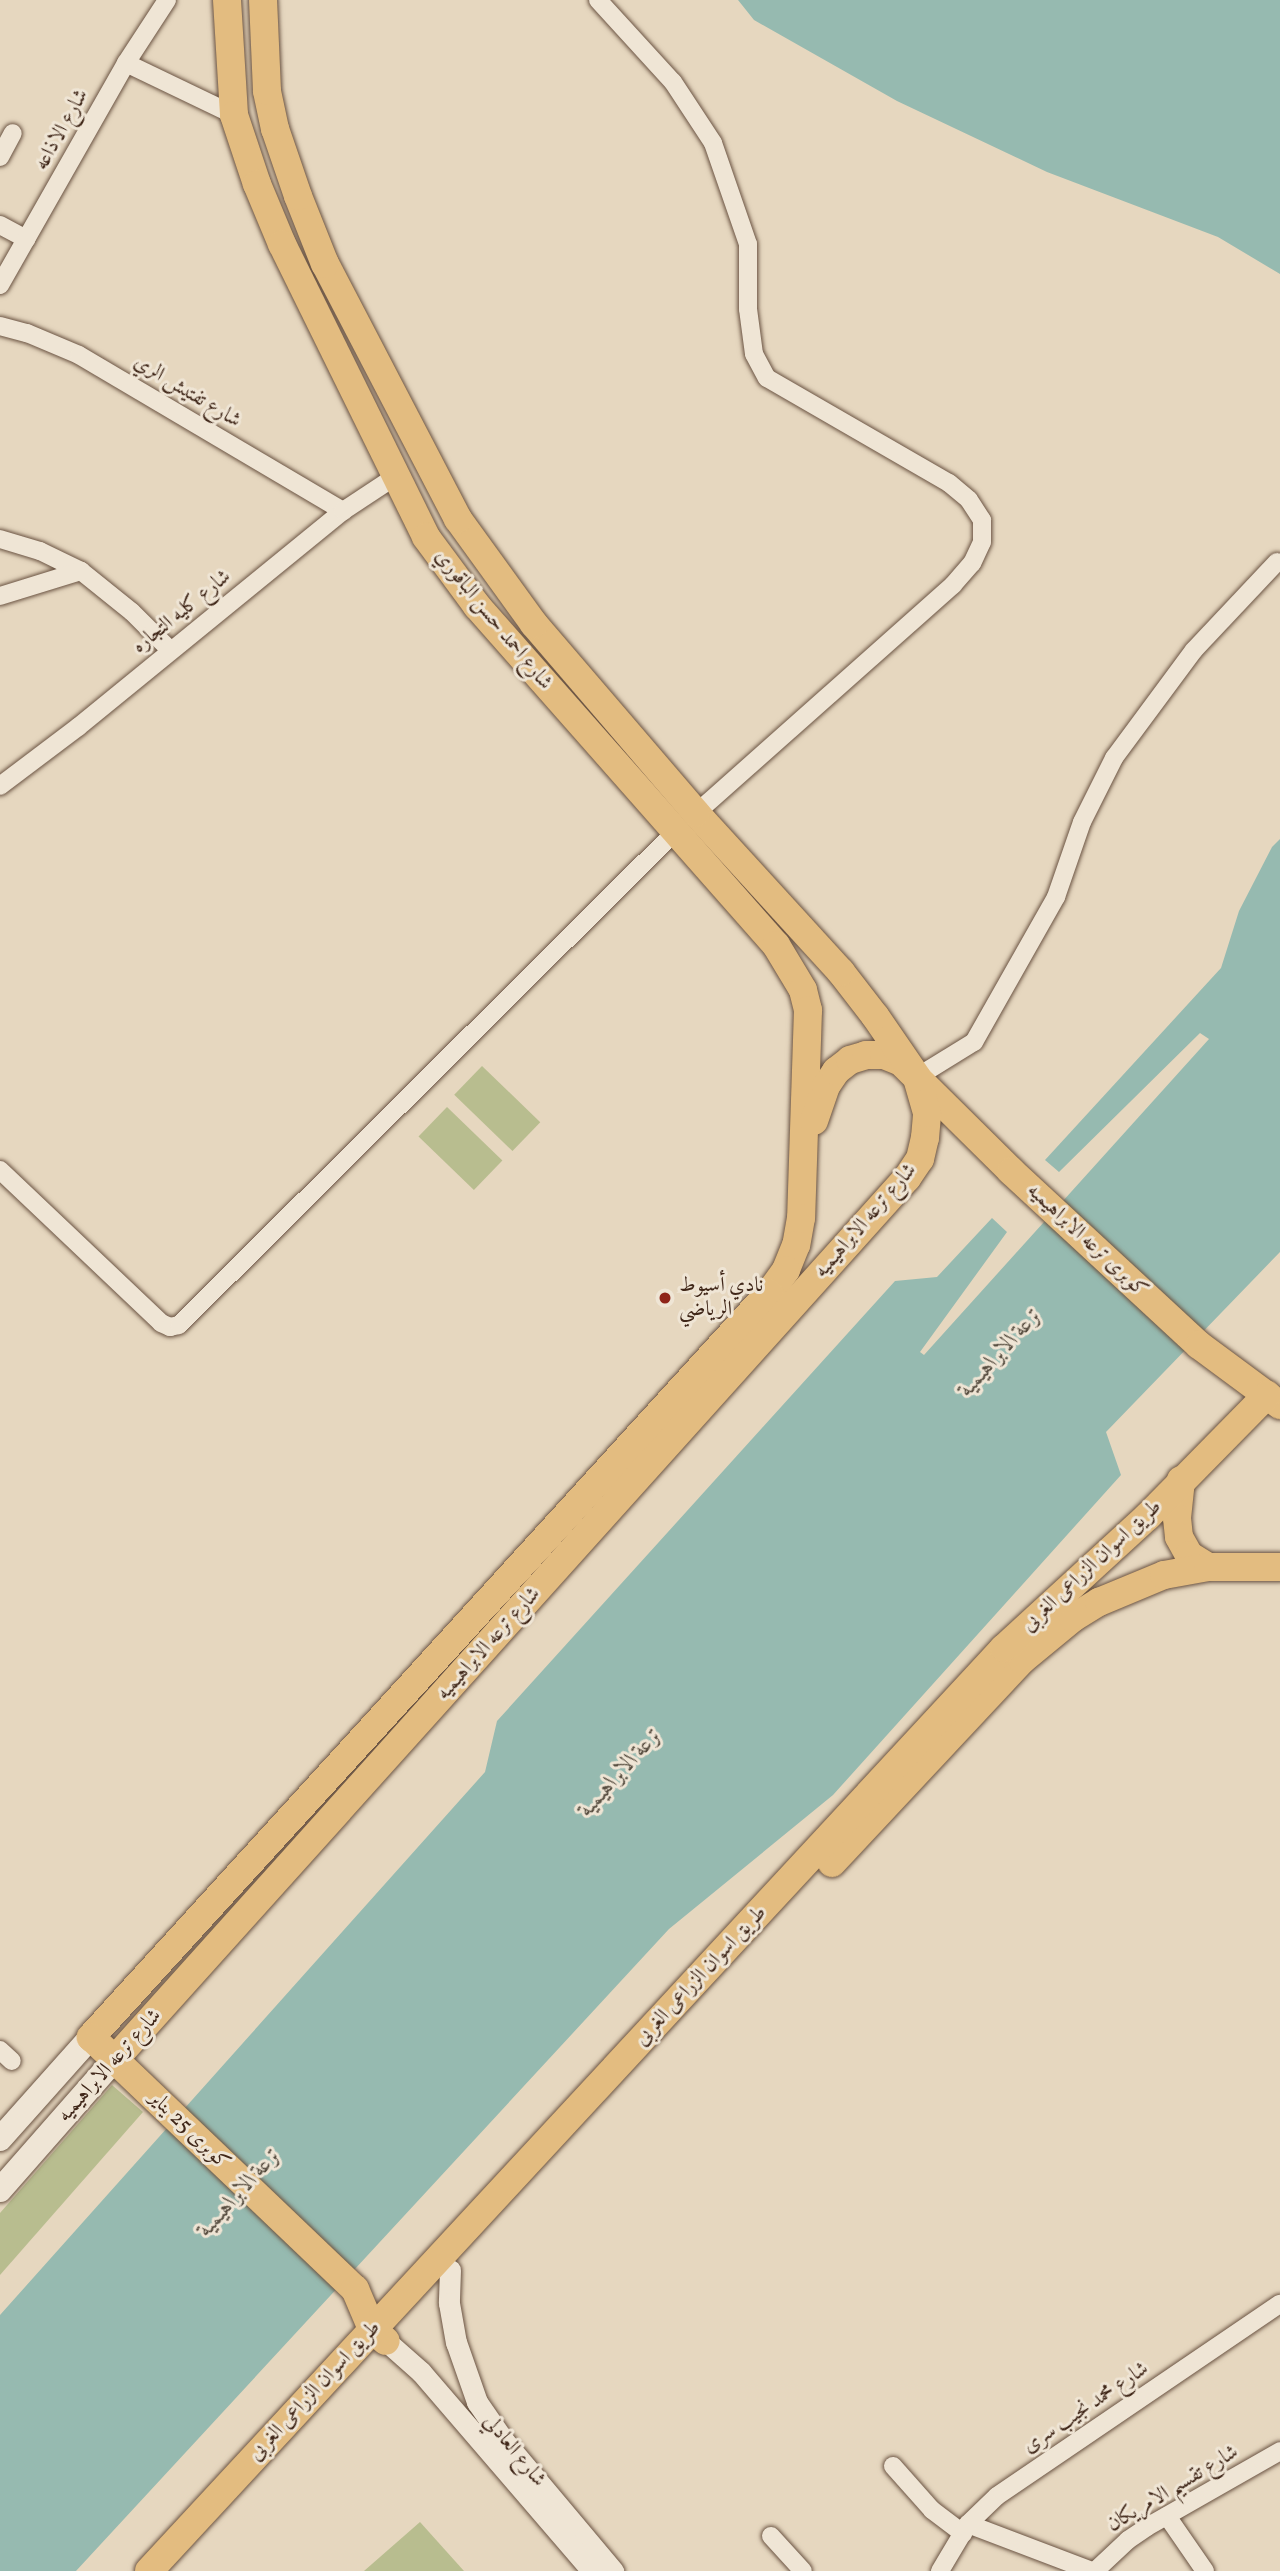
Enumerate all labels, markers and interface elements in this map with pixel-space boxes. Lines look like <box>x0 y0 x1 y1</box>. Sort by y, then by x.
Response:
street label: شارع الاذاعه <box>29 85 95 175</box>
street label: شارع تفتيش الري <box>129 350 245 434</box>
street label: شارع احمد حسن الباقوري <box>429 545 557 695</box>
street label: شارع كليه التجاره <box>128 565 236 659</box>
street label: شارع ترعه الابراهيميه <box>809 1158 923 1284</box>
street label: كوبرى ترعه الابراهيميه <box>1021 1179 1153 1303</box>
place label: نادي أسيوط الرياضي <box>679 1273 763 1323</box>
marker: نادي أسيوط الرياضي <box>657 1290 673 1306</box>
water label: ترعة الابراهيمية <box>953 1301 1049 1403</box>
street label: طريق اسوان الزراعى الغربى <box>1017 1495 1167 1637</box>
street label: شارع ترعه الابراهيميه <box>432 1582 546 1706</box>
water label: ترعة الابراهيمية <box>573 1721 669 1823</box>
street label: طريق اسوان الزراعى الغربى <box>630 1901 772 2051</box>
street label: شارع ترعه الابراهيميه <box>53 2004 167 2128</box>
street label: كوبرى 25 يناير <box>143 2086 235 2176</box>
water label: ترعة الابراهيمية <box>192 2141 288 2243</box>
street label: طريق اسوان الزراعى الغربى <box>244 2316 386 2466</box>
street label: شارع محمد نجيب سرى <box>1018 2357 1154 2459</box>
street label: شارع العادلي <box>477 2410 551 2492</box>
street label: شارع تقسيم الامريكان <box>1103 2440 1243 2538</box>

